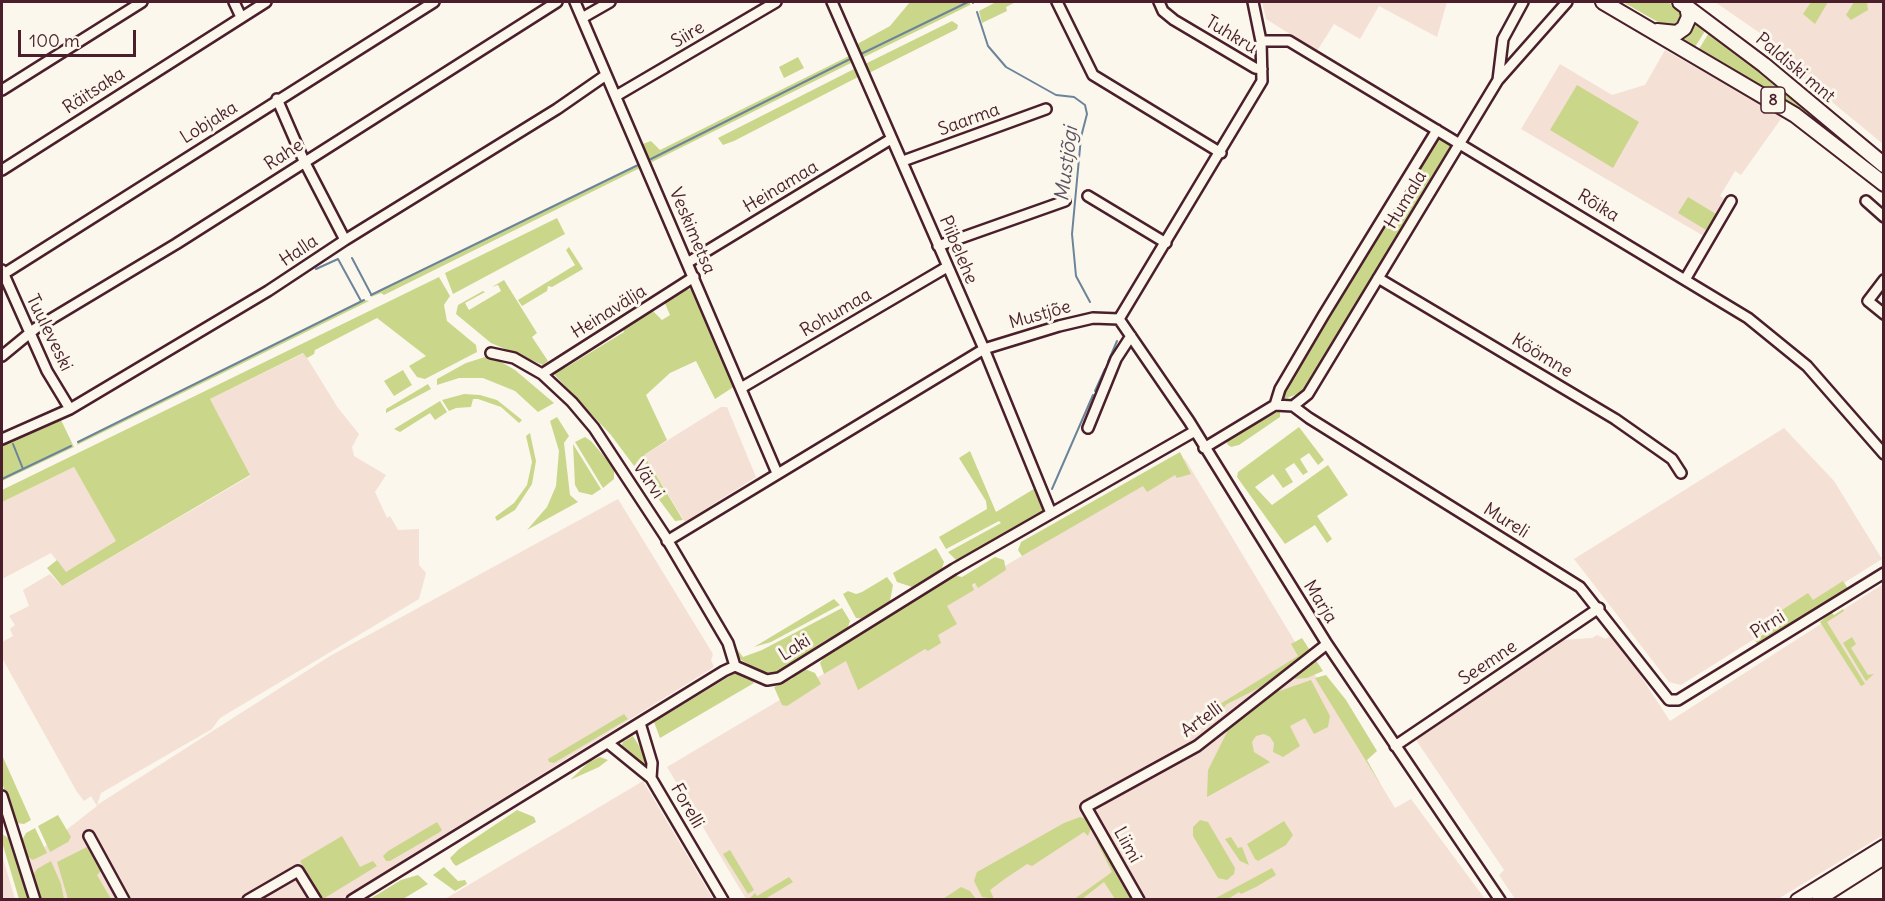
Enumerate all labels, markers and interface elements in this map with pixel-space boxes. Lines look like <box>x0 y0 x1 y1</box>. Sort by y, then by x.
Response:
street label: Tuhkru <box>1201 11 1261 59</box>
street label: Siire <box>668 17 708 53</box>
scale bar <box>21 18 140 56</box>
text: 100 m <box>29 29 80 52</box>
street label: Paldiski mnt <box>1751 29 1839 107</box>
street label: Räitsaka <box>59 63 129 119</box>
road number: 8 <box>1761 87 1785 113</box>
street label: Lobjaka <box>176 97 242 149</box>
street label: Saarma <box>935 99 1003 141</box>
water label: Mustjõgi <box>1051 125 1083 203</box>
street label: Rahe <box>261 135 307 175</box>
street label: Heinamaa <box>740 156 822 218</box>
street label: Humala <box>1380 167 1432 233</box>
street label: Veskimetsa <box>664 185 720 277</box>
street label: Rõika <box>1573 185 1623 227</box>
street label: Piibelehe <box>934 212 982 288</box>
street label: Halla <box>276 230 322 272</box>
street label: Heinavälja <box>567 280 651 344</box>
street label: Rohumaa <box>797 284 875 342</box>
street label: Tuuleveski <box>21 291 77 375</box>
street label: Mustjõe <box>1007 296 1073 334</box>
street label: Köömne <box>1508 329 1576 383</box>
street label: Värvi <box>628 457 668 503</box>
street label: Mureli <box>1479 499 1533 543</box>
street label: Marja <box>1299 577 1341 627</box>
street label: Pirni <box>1747 606 1789 644</box>
street label: Laki <box>775 630 815 666</box>
street label: Seemne <box>1455 636 1521 690</box>
street label: Artelli <box>1177 698 1227 742</box>
street label: Forelli <box>666 780 708 832</box>
street label: Liimi <box>1108 823 1146 867</box>

